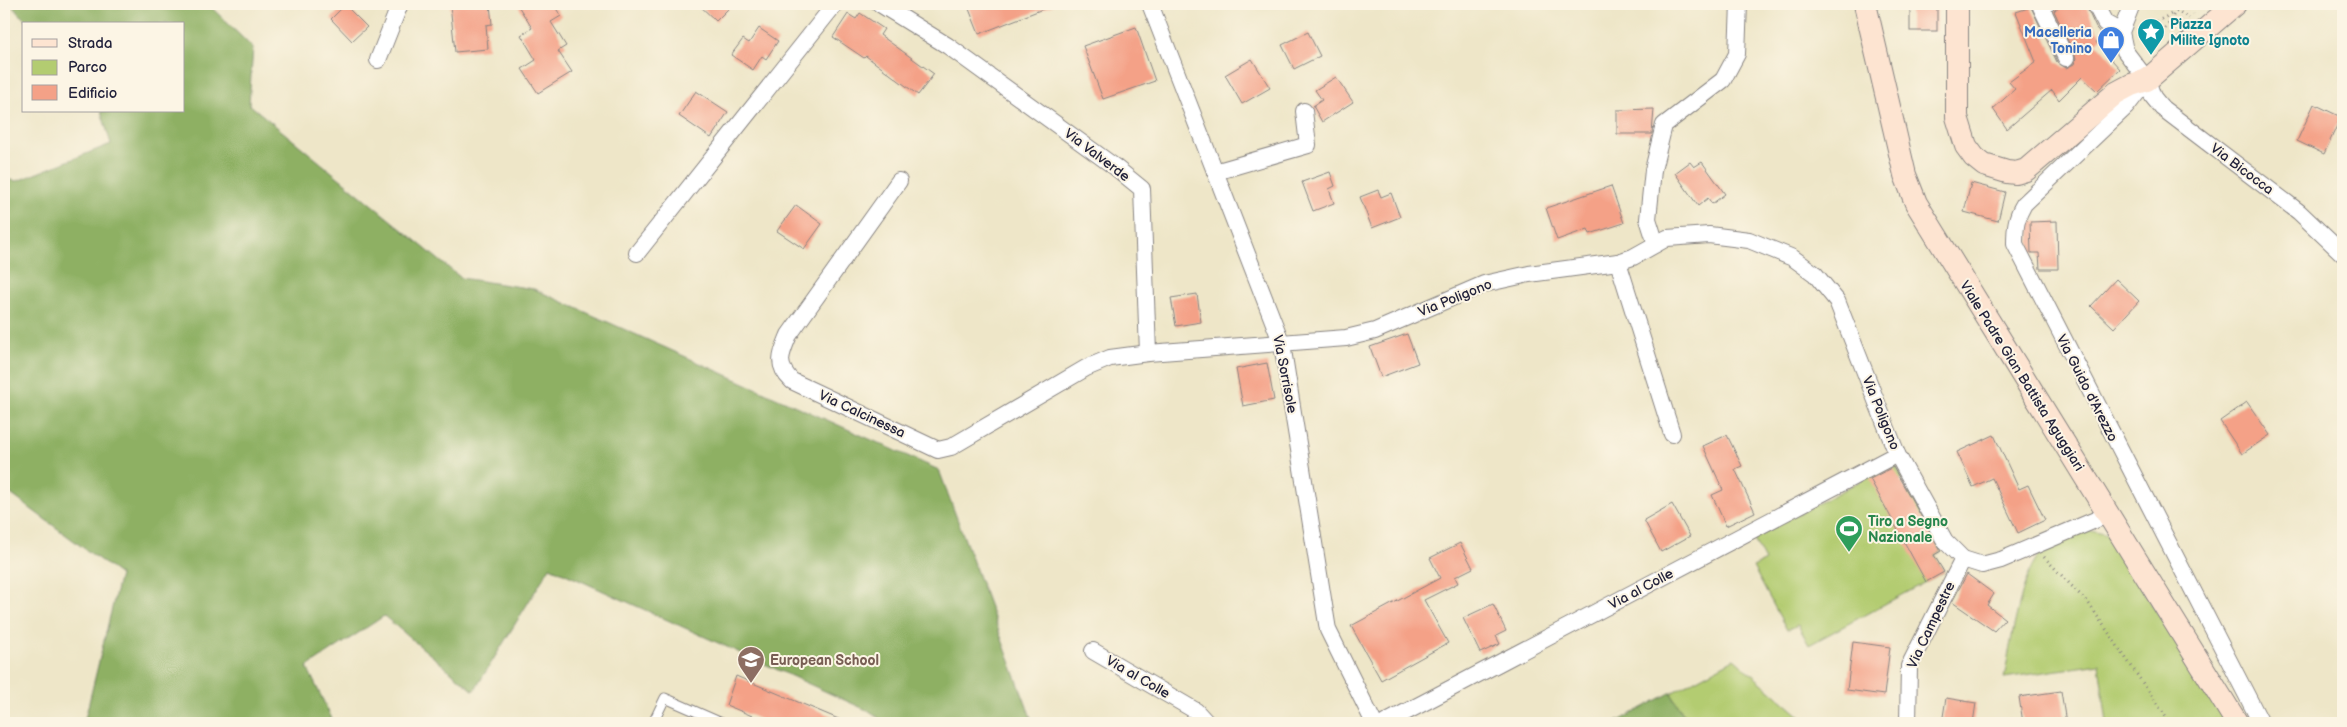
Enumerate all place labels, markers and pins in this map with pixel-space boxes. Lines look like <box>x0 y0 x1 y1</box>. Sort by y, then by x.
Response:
place label: Piazza Milite Ignoto <box>2170 16 2250 49</box>
place icon: Piazza Milite Ignoto <box>2136 17 2166 56</box>
place label: Macelleria Tonino <box>2024 24 2092 57</box>
shop icon: Macelleria Tonino <box>2096 25 2126 64</box>
place label: Tiro a Segno Nazionale <box>1868 513 1948 546</box>
sports icon: Tiro a Segno Nazionale <box>1834 514 1864 553</box>
school or university icon: European School <box>736 645 766 684</box>
place label: European School <box>770 652 879 669</box>

